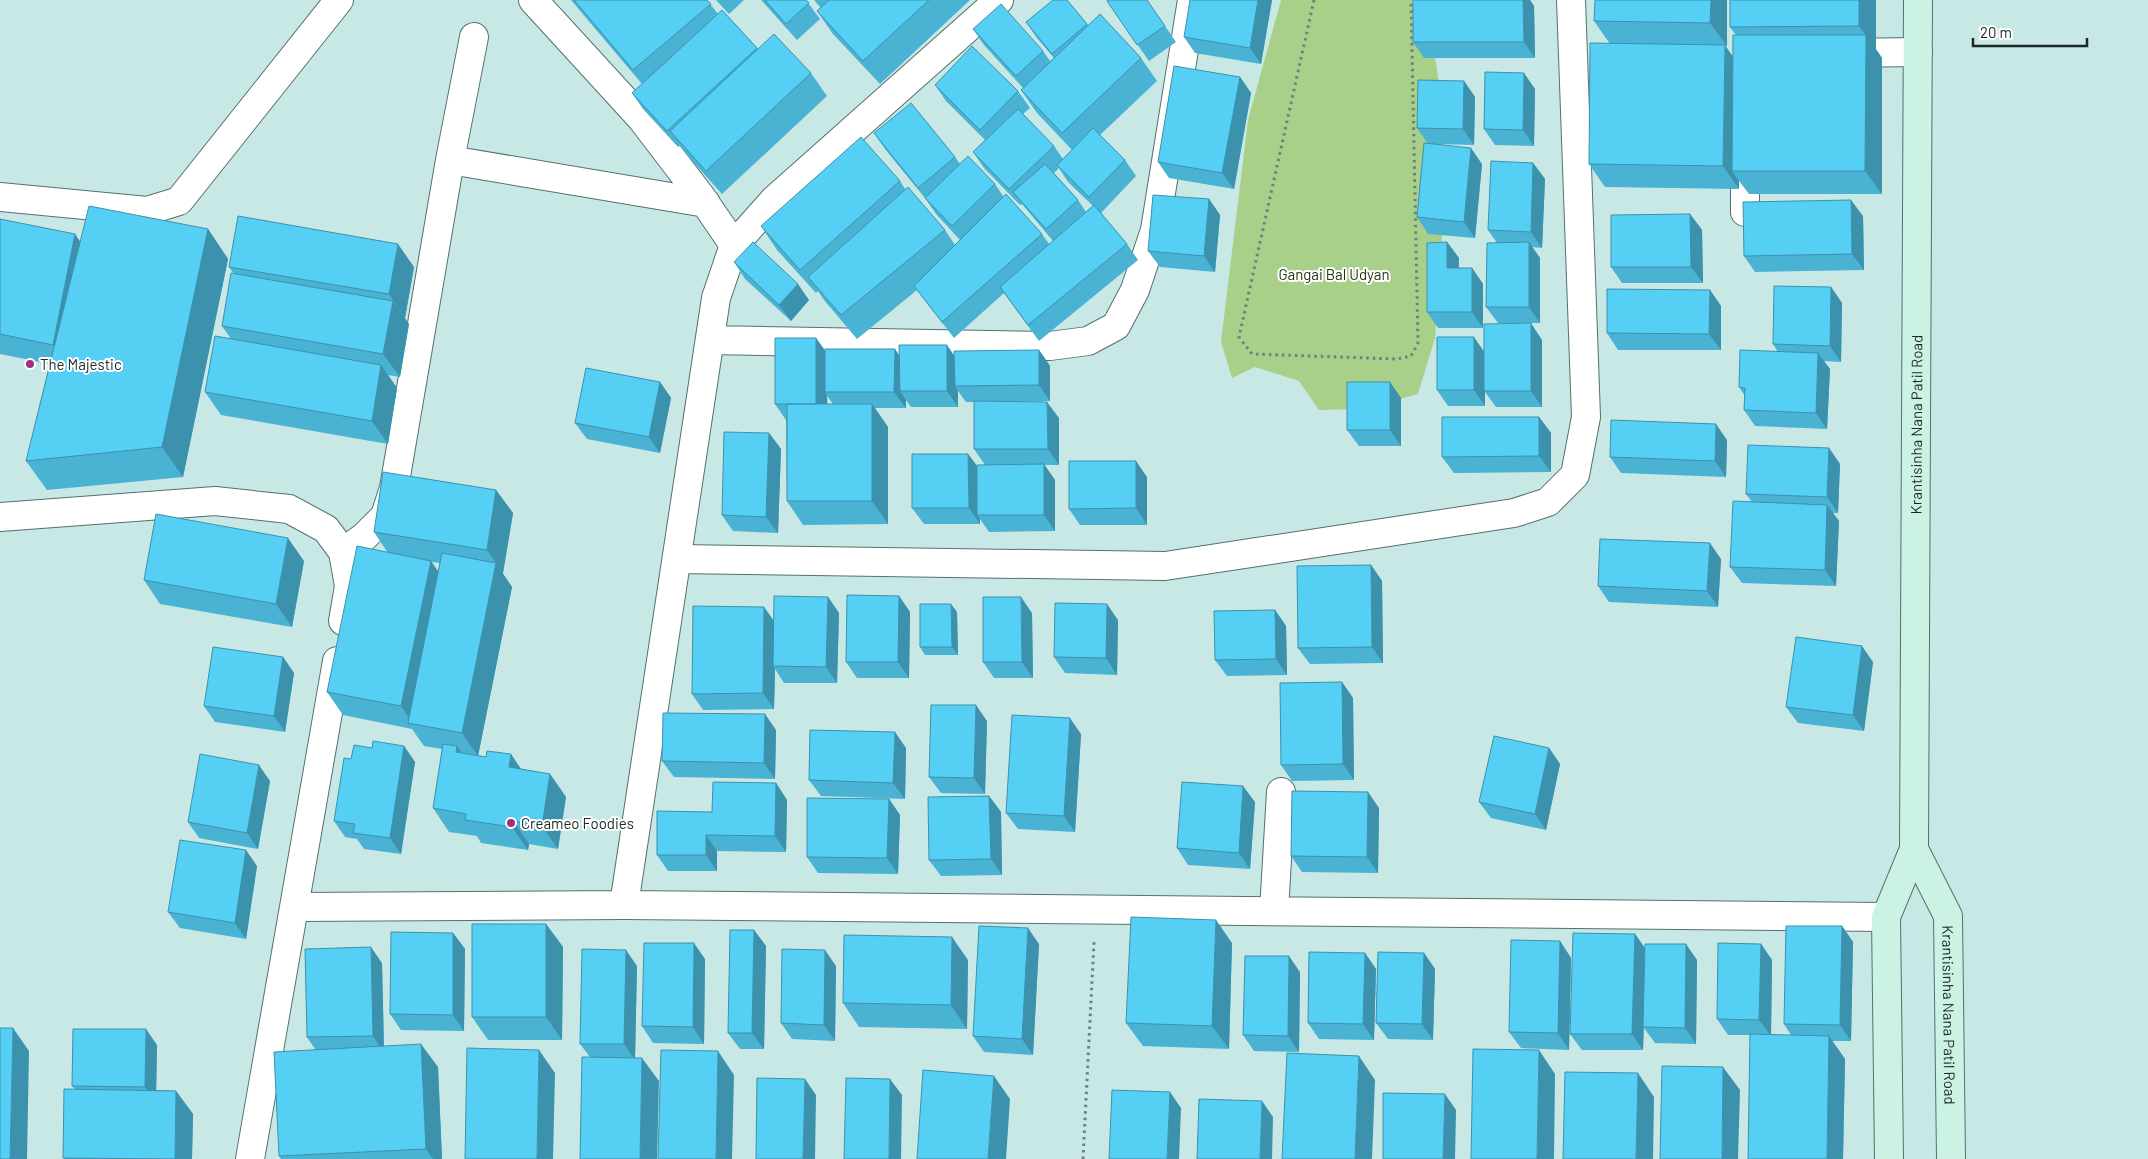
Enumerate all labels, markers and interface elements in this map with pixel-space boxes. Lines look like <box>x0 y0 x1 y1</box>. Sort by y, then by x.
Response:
scale bar <box>1973 15 2087 47</box>
text: 20 m <box>1980 23 2012 41</box>
park label: Gangai Bal Udyan <box>1278 265 1390 283</box>
street label: Krantisinha Nana Patil Road <box>1907 335 1925 514</box>
place label: The Majestic <box>40 355 122 373</box>
marker: The Majestic <box>24 358 36 370</box>
place label: Creameo Foodies <box>521 814 634 832</box>
marker: Creameo Foodies <box>505 817 517 829</box>
street label: Krantisinha Nana Patil Road <box>1939 925 1959 1105</box>

